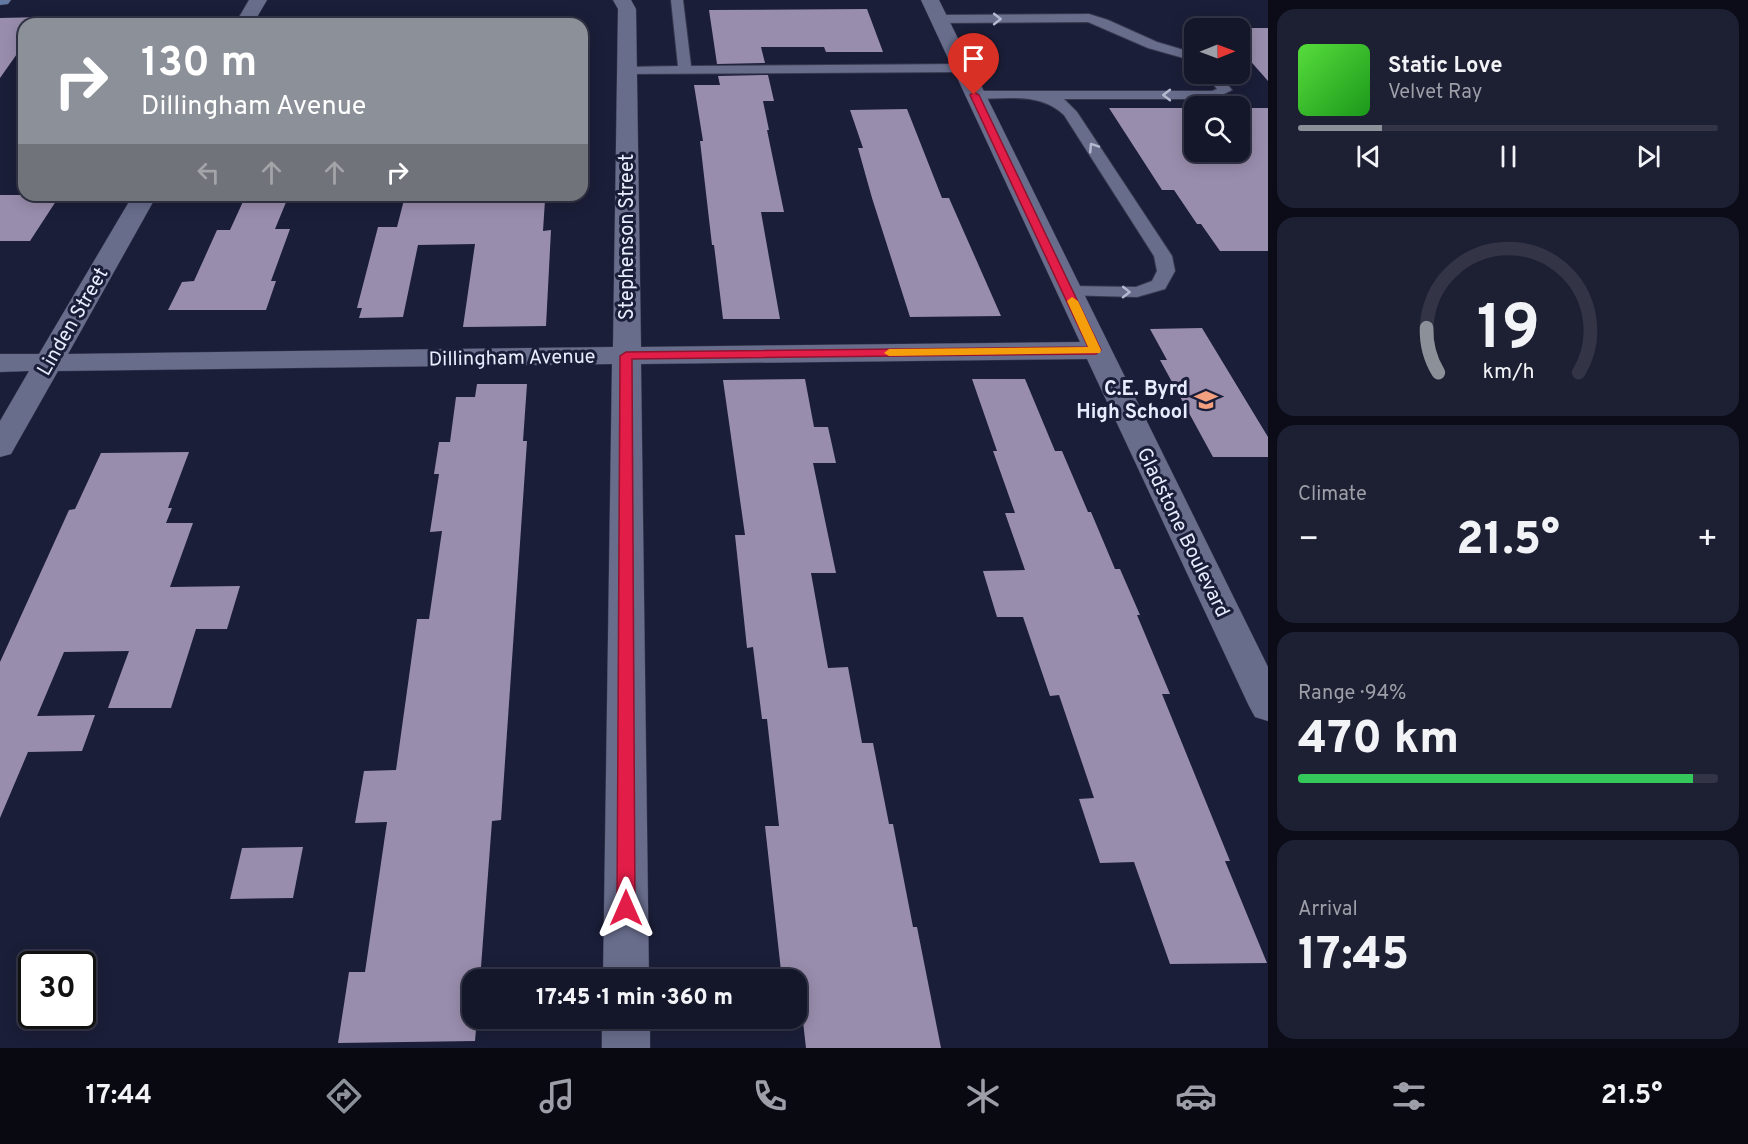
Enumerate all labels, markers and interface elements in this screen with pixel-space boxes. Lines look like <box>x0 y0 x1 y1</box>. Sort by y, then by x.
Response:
one-way arrow <box>993 13 1002 25</box>
north arrow <box>1184 18 1250 84</box>
map controls <box>1184 18 1250 162</box>
pin <box>948 33 999 95</box>
text: 130 m <box>141 38 257 91</box>
icon: right <box>42 42 120 120</box>
icon: arrive <box>957 42 990 75</box>
text: Static Love <box>1388 53 1502 80</box>
text: Velvet Ray <box>1388 80 1482 106</box>
one-way arrow <box>1163 89 1172 101</box>
text: Dillingham Avenue <box>141 90 366 124</box>
button: search <box>1184 96 1250 162</box>
icon: previous <box>1352 140 1385 173</box>
icon: pause <box>1492 140 1525 173</box>
icon: next <box>1632 140 1665 173</box>
one-way arrow <box>1089 142 1100 153</box>
street label: Stephenson Street <box>615 154 641 320</box>
icon: left <box>192 156 225 189</box>
icon: ahead <box>255 156 288 189</box>
icon: ahead <box>318 156 351 189</box>
icon: right <box>381 156 414 189</box>
street label: Linden Street <box>32 263 115 381</box>
one-way arrow <box>1122 286 1131 298</box>
text: 19 <box>1476 292 1540 371</box>
street label: Dillingham Avenue <box>428 345 596 373</box>
text: km/h <box>1482 360 1534 387</box>
place label: C.E. Byrd High School <box>1076 377 1188 426</box>
school or university icon: C.E. Byrd High School <box>1193 387 1219 413</box>
street label: Gladstone Boulevard <box>1130 444 1235 622</box>
text: Climate <box>1298 482 1367 508</box>
text: 21.5° <box>1456 513 1560 570</box>
text: − <box>1298 520 1319 562</box>
text: + <box>1697 520 1718 562</box>
text: Range · 94% <box>1298 681 1407 707</box>
text: 470 km <box>1298 712 1459 769</box>
position arrow <box>594 876 658 940</box>
text: Arrival <box>1298 897 1358 923</box>
text: 17:45 <box>1298 928 1409 985</box>
speed limit sign: 30 <box>18 951 96 1029</box>
text: 17:45 · 1 min · 360 m <box>536 985 733 1012</box>
icon: directions <box>323 1075 365 1117</box>
icon: music <box>536 1075 578 1117</box>
icon: phone <box>749 1075 791 1117</box>
icon: climate <box>962 1075 1004 1117</box>
icon: car <box>1175 1075 1217 1117</box>
icon: filters <box>1388 1075 1430 1117</box>
text: 17:44 <box>85 1079 152 1113</box>
text: 21.5° <box>1601 1079 1662 1113</box>

